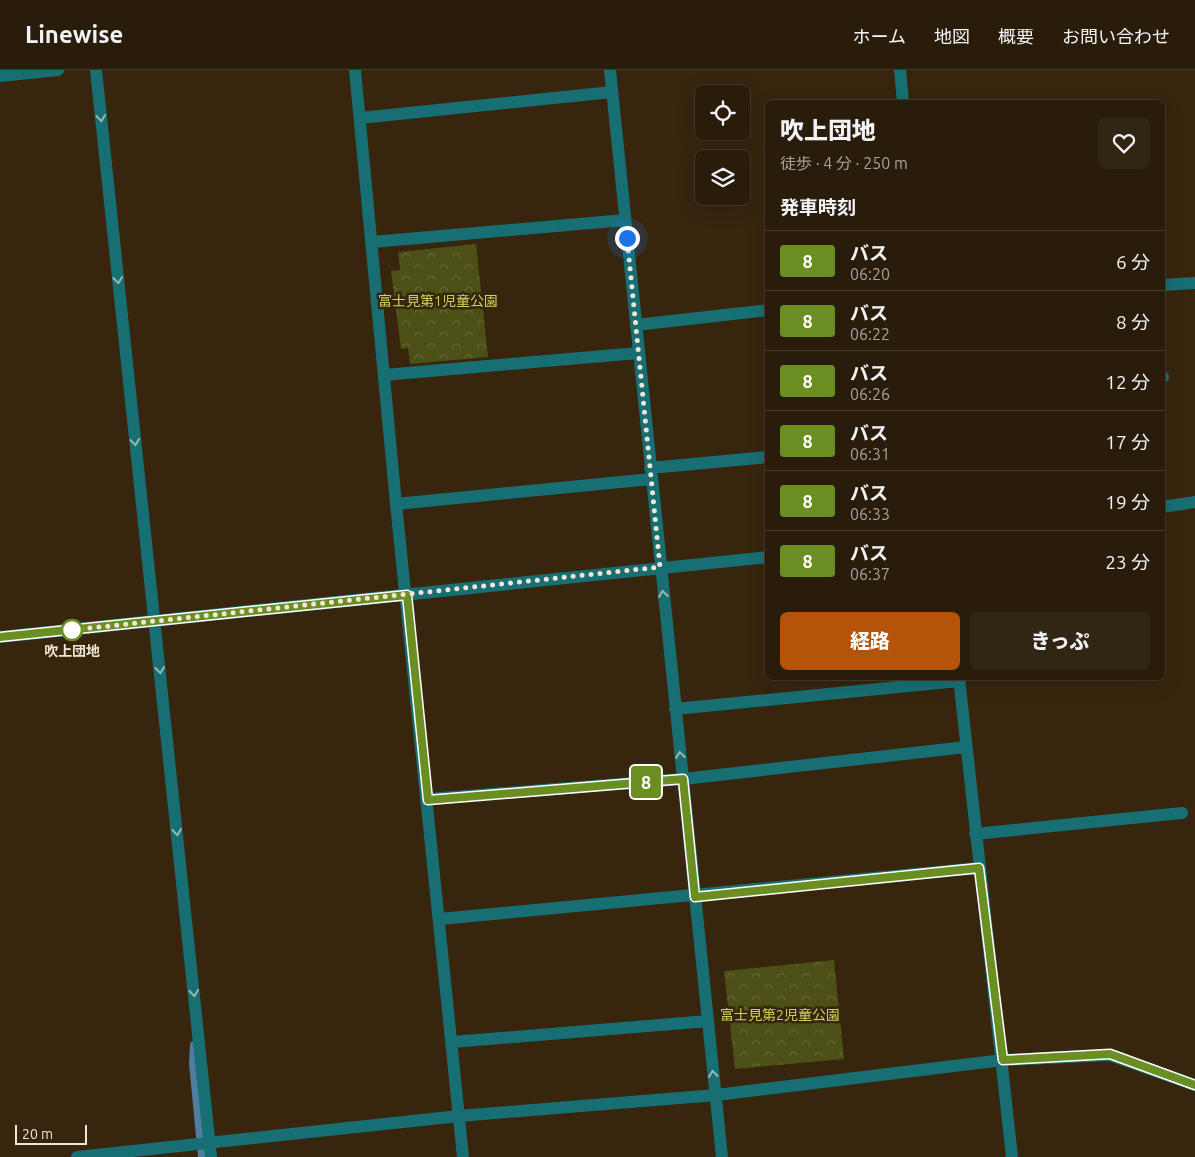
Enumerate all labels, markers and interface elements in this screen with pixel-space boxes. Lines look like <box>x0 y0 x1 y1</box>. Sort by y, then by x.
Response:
text: Linewise <box>25 21 123 48</box>
text: ホーム <box>853 26 906 46</box>
text: 地図 <box>934 26 970 46</box>
text: 概要 <box>998 26 1034 46</box>
text: お問い合わせ <box>1062 26 1170 46</box>
map controls <box>695 85 750 205</box>
button: locate <box>695 85 750 140</box>
one-way arrow <box>95 115 106 123</box>
text: 吹上団地 <box>780 117 876 144</box>
button: heart <box>1098 117 1150 169</box>
button: layers <box>695 150 750 205</box>
text: 徒歩 · 4 分 · 250 m <box>780 154 908 172</box>
text: 発車時刻 <box>780 196 856 218</box>
your location <box>615 226 640 251</box>
text: バス <box>850 242 888 264</box>
text: 8 <box>802 251 813 271</box>
text: 6 分 <box>1116 251 1150 273</box>
text: 06:20 <box>850 265 890 283</box>
one-way arrow <box>112 276 123 284</box>
park label: 富士見第1児童公園 <box>378 293 498 309</box>
text: バス <box>850 302 888 324</box>
text: 8 <box>802 311 813 331</box>
text: 8 分 <box>1116 311 1150 333</box>
text: 06:22 <box>850 325 890 343</box>
text: バス <box>850 362 888 384</box>
text: 8 <box>802 371 813 391</box>
text: 12 分 <box>1105 371 1150 393</box>
text: 06:26 <box>850 385 890 403</box>
text: バス <box>850 422 888 444</box>
text: 8 <box>802 431 813 451</box>
text: 17 分 <box>1105 431 1150 453</box>
one-way arrow <box>130 438 141 446</box>
text: 06:31 <box>850 445 890 463</box>
text: バス <box>850 482 888 504</box>
text: 8 <box>802 491 813 511</box>
text: 19 分 <box>1105 491 1150 513</box>
text: 06:33 <box>850 505 890 523</box>
text: バス <box>850 542 888 564</box>
text: 8 <box>802 551 813 571</box>
text: 23 分 <box>1105 551 1150 573</box>
text: 06:37 <box>850 565 890 583</box>
one-way arrow <box>658 590 669 598</box>
button: 経路 <box>780 612 960 670</box>
button: きっぷ <box>970 612 1150 670</box>
marker: 吹上団地 <box>61 619 83 641</box>
place label: 吹上団地 <box>44 643 100 659</box>
one-way arrow <box>154 666 165 674</box>
one-way arrow <box>675 751 686 759</box>
line badge: 8 <box>630 766 662 798</box>
text: 8 <box>641 772 651 792</box>
one-way arrow <box>171 828 182 836</box>
one-way arrow <box>188 989 199 997</box>
park label: 富士見第2児童公園 <box>720 1007 840 1023</box>
one-way arrow <box>708 1069 719 1077</box>
scale bar <box>15 1122 88 1145</box>
text: 20 m <box>22 1126 53 1142</box>

